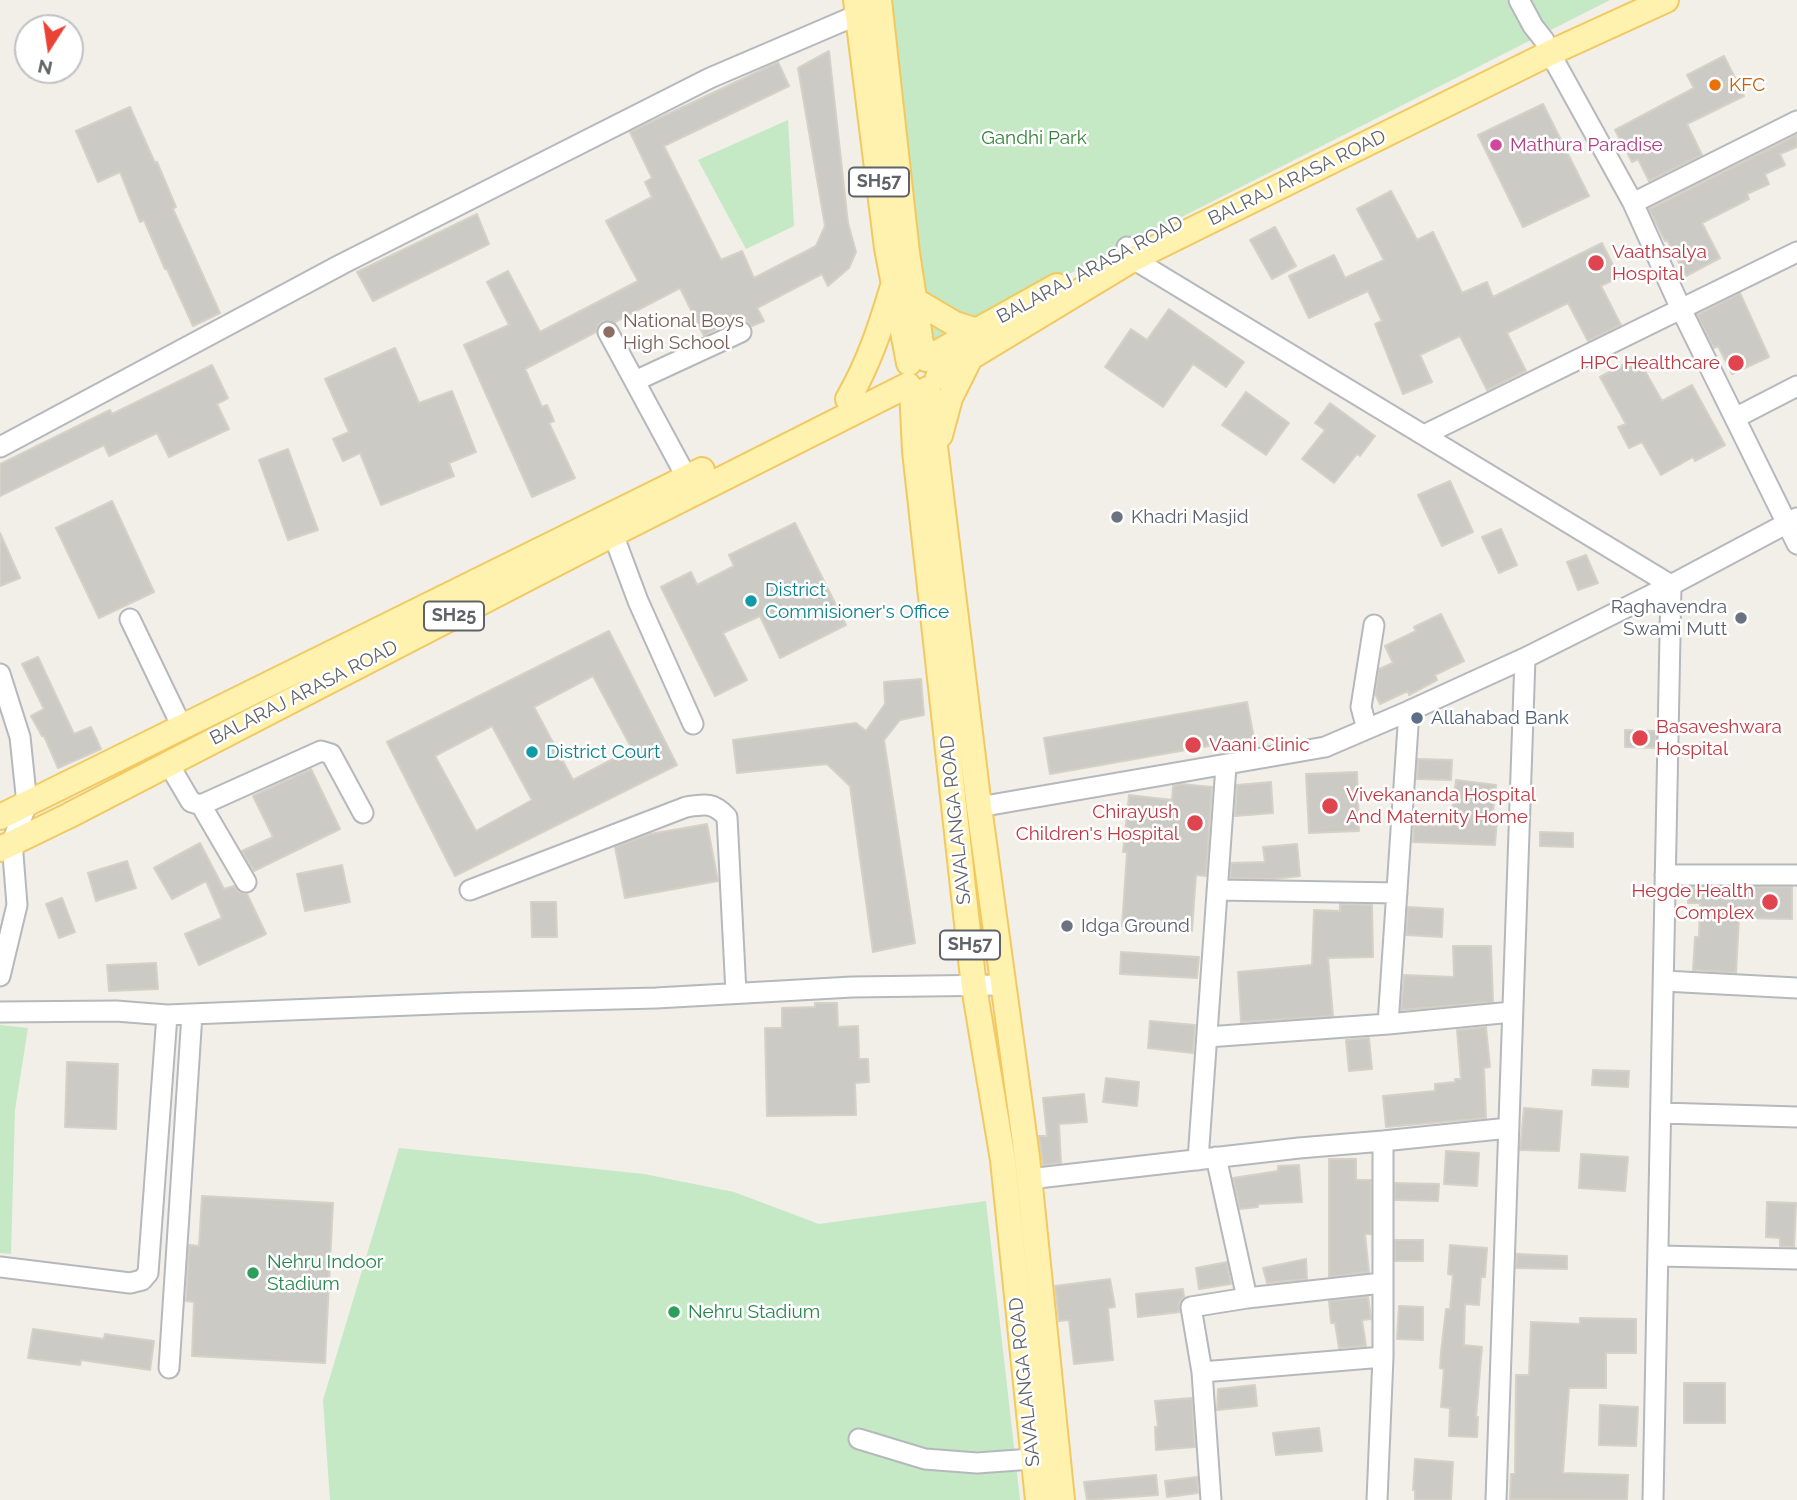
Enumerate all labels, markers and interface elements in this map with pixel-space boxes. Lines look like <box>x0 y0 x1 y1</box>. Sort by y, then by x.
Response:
north arrow <box>14 14 84 84</box>
text: N <box>36 55 54 80</box>
place label: KFC <box>1729 74 1765 96</box>
marker: KFC <box>1707 77 1723 93</box>
street label: BALRAJ ARASA ROAD <box>1204 125 1390 231</box>
park label: Gandhi Park <box>981 127 1087 149</box>
place label: Mathura Paradise <box>1510 134 1663 156</box>
marker: Mathura Paradise <box>1488 137 1504 153</box>
road number: SH57 <box>849 168 909 196</box>
street label: BALARAJ ARASA ROAD <box>993 211 1187 329</box>
place label: Vaathsalya Hospital <box>1612 241 1707 285</box>
marker: Vaathsalya Hospital <box>1586 253 1606 273</box>
place label: National Boys High School <box>623 310 744 354</box>
marker: National Boys High School <box>601 324 617 340</box>
place label: HPC Healthcare <box>1580 352 1720 374</box>
marker: HPC Healthcare <box>1726 353 1746 373</box>
place label: Khadri Masjid <box>1131 506 1248 528</box>
marker: Khadri Masjid <box>1109 509 1125 525</box>
place label: District Commisioner's Office <box>765 579 949 623</box>
marker: District Commisioner's Office <box>743 593 759 609</box>
place label: Raghavendra Swami Mutt <box>1611 596 1727 640</box>
road number: SH25 <box>424 602 484 630</box>
marker: Raghavendra Swami Mutt <box>1733 610 1749 626</box>
street label: BALARAJ ARASA ROAD <box>206 636 402 750</box>
place label: Allahabad Bank <box>1431 707 1569 729</box>
marker: Allahabad Bank <box>1409 710 1425 726</box>
place label: Basaveshwara Hospital <box>1656 716 1782 760</box>
marker: Basaveshwara Hospital <box>1630 728 1650 748</box>
street label: SAVALANGA ROAD <box>936 734 976 906</box>
place label: Vaani Clinic <box>1209 734 1310 756</box>
marker: Vaani Clinic <box>1183 735 1203 755</box>
place label: District Court <box>546 741 660 763</box>
marker: District Court <box>524 744 540 760</box>
place label: Vivekananda Hospital And Maternity Home <box>1346 784 1536 828</box>
marker: Vivekananda Hospital And Maternity Home <box>1320 796 1340 816</box>
place label: Chirayush Children's Hospital <box>1016 801 1179 845</box>
marker: Chirayush Children's Hospital <box>1185 813 1205 833</box>
place label: Hegde Health Complex <box>1631 880 1754 924</box>
marker: Hegde Health Complex <box>1760 892 1780 912</box>
place label: Idga Ground <box>1081 915 1190 937</box>
marker: Idga Ground <box>1059 918 1075 934</box>
road number: SH57 <box>940 930 1000 960</box>
place label: Nehru Indoor Stadium <box>267 1251 383 1295</box>
marker: Nehru Indoor Stadium <box>245 1265 261 1281</box>
street label: SAVALANGA ROAD <box>1005 1296 1045 1468</box>
place label: Nehru Stadium <box>688 1301 820 1323</box>
marker: Nehru Stadium <box>666 1304 682 1320</box>

